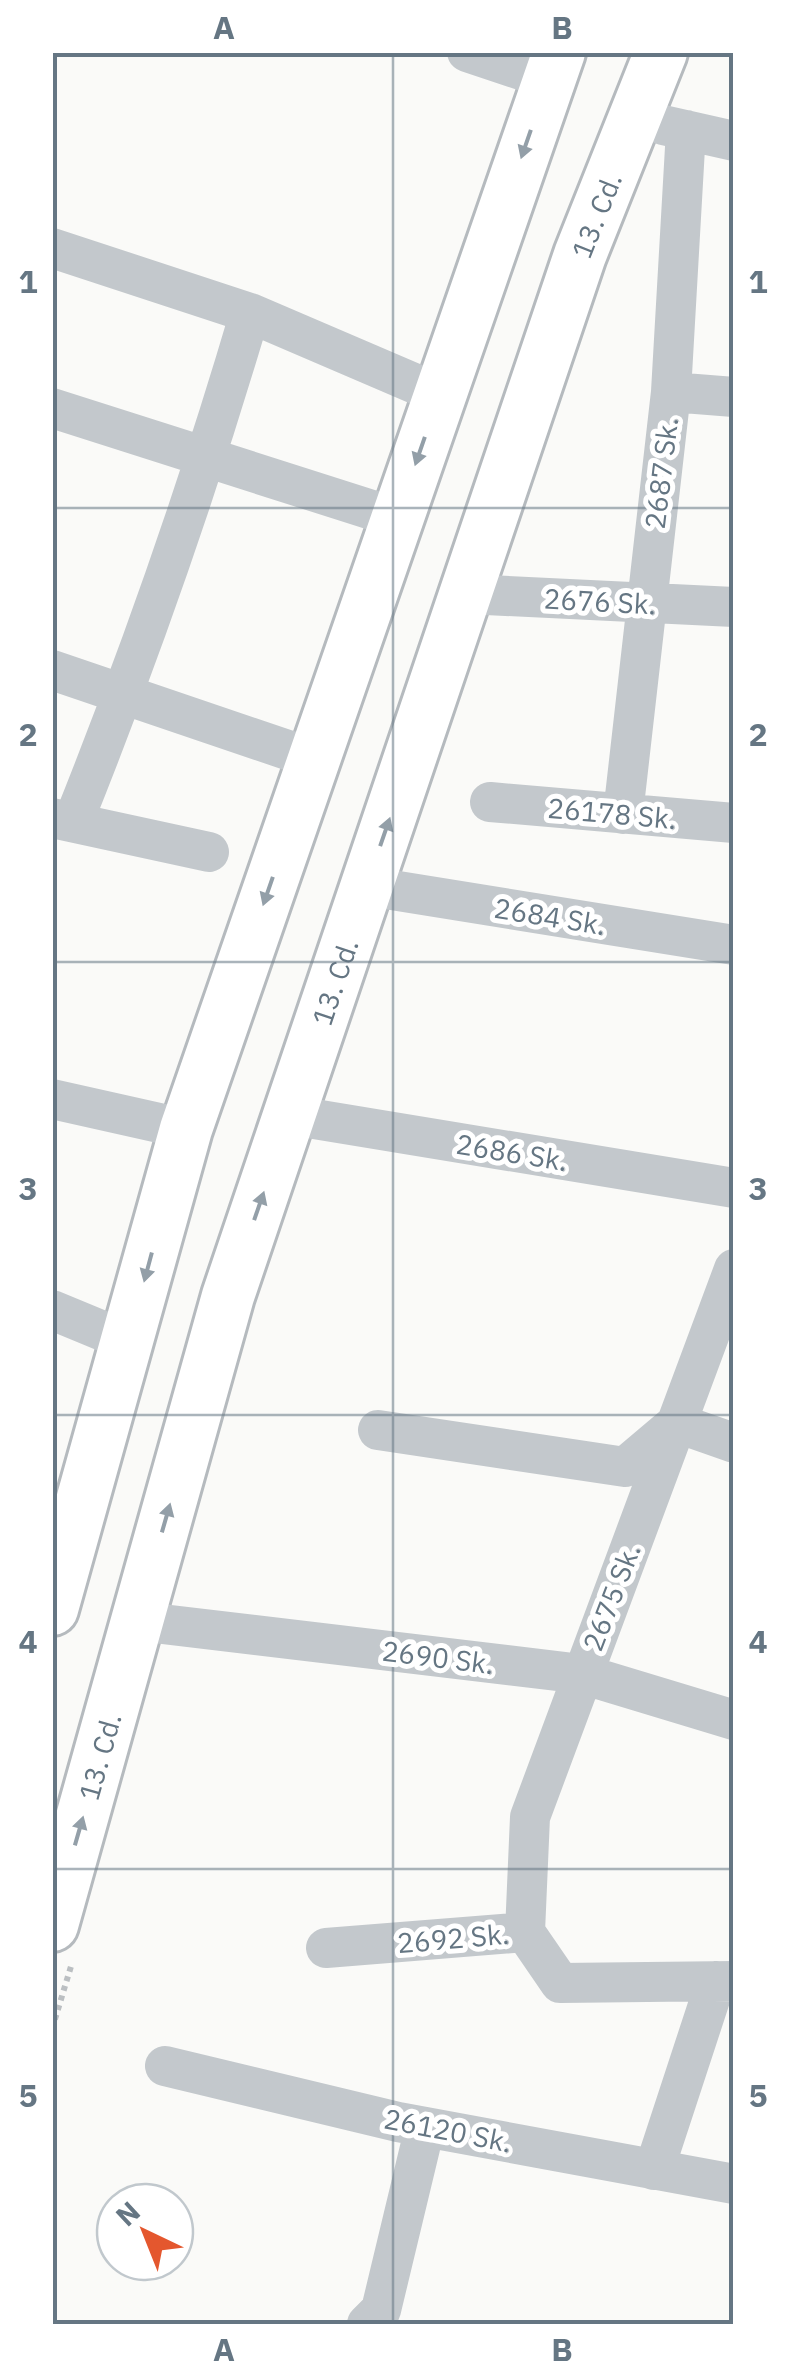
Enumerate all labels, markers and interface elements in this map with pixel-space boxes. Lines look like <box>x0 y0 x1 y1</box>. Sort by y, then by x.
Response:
text: A <box>213 6 235 48</box>
text: B <box>551 6 573 48</box>
one-way arrow <box>518 130 533 160</box>
street label: 13. Cd. <box>562 167 630 263</box>
text: 1 <box>18 260 38 302</box>
text: 1 <box>748 260 768 302</box>
street label: 2687 Sk. <box>636 415 686 531</box>
one-way arrow <box>411 437 426 467</box>
street label: 2676 Sk. <box>543 580 657 622</box>
text: 2 <box>18 713 38 755</box>
text: 2 <box>748 713 768 755</box>
street label: 26178 Sk. <box>546 789 678 837</box>
one-way arrow <box>379 817 394 847</box>
one-way arrow <box>260 876 275 906</box>
street label: 2684 Sk. <box>492 889 608 943</box>
street label: 13. Cd. <box>302 934 366 1030</box>
street label: 2686 Sk. <box>454 1125 570 1179</box>
text: 3 <box>18 1167 38 1209</box>
text: 3 <box>748 1167 768 1209</box>
one-way arrow <box>252 1191 267 1221</box>
one-way arrow <box>139 1252 155 1283</box>
one-way arrow <box>159 1502 175 1533</box>
street label: 2675 Sk. <box>574 1538 648 1656</box>
text: 4 <box>18 1620 38 1662</box>
text: 4 <box>748 1620 768 1662</box>
street label: 2690 Sk. <box>380 1632 496 1682</box>
street label: 13. Cd. <box>69 1709 129 1804</box>
one-way arrow <box>71 1815 87 1846</box>
street label: 2692 Sk. <box>395 1915 511 1961</box>
text: 5 <box>18 2074 38 2116</box>
text: 5 <box>748 2074 768 2116</box>
street label: 26120 Sk. <box>381 2100 515 2160</box>
north arrow <box>95 2182 195 2282</box>
text: N <box>108 2193 148 2234</box>
text: A <box>213 2328 235 2370</box>
text: B <box>551 2328 573 2370</box>

